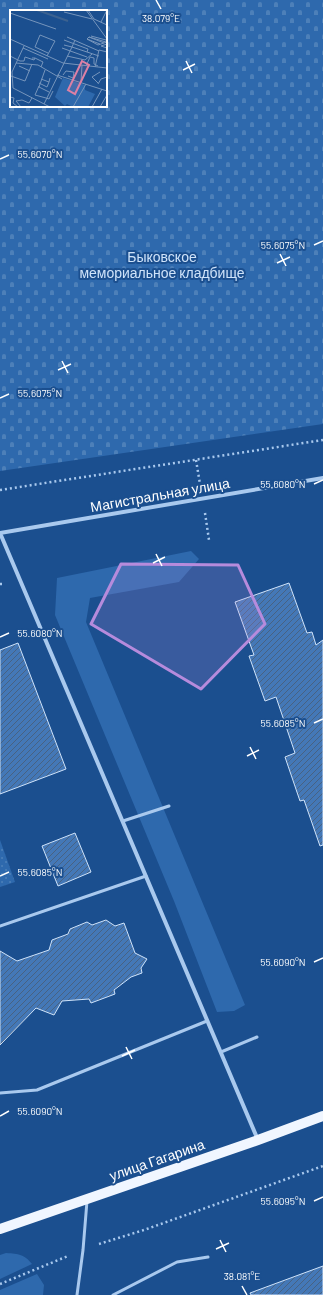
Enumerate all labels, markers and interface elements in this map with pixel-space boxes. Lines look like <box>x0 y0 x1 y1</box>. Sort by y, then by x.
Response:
inset map <box>10 10 107 107</box>
text: 38.079°E <box>142 12 180 24</box>
text: 55.6070°N <box>18 148 62 160</box>
text: 55.6075°N <box>261 239 305 251</box>
park label: Быковское мемориальное кладбище <box>79 248 245 281</box>
text: 55.6075°N <box>18 387 62 399</box>
street label: Магистральная улица <box>89 474 231 515</box>
text: 55.6080°N <box>260 478 306 490</box>
text: 55.6080°N <box>17 627 63 639</box>
text: 55.6085°N <box>261 717 305 729</box>
text: 55.6085°N <box>18 866 62 878</box>
text: 55.6090°N <box>260 956 306 968</box>
text: 55.6090°N <box>17 1105 63 1117</box>
street label: улица Гагарина <box>107 1135 207 1184</box>
text: 55.6095°N <box>261 1195 305 1207</box>
text: 38.081°E <box>224 1270 260 1282</box>

